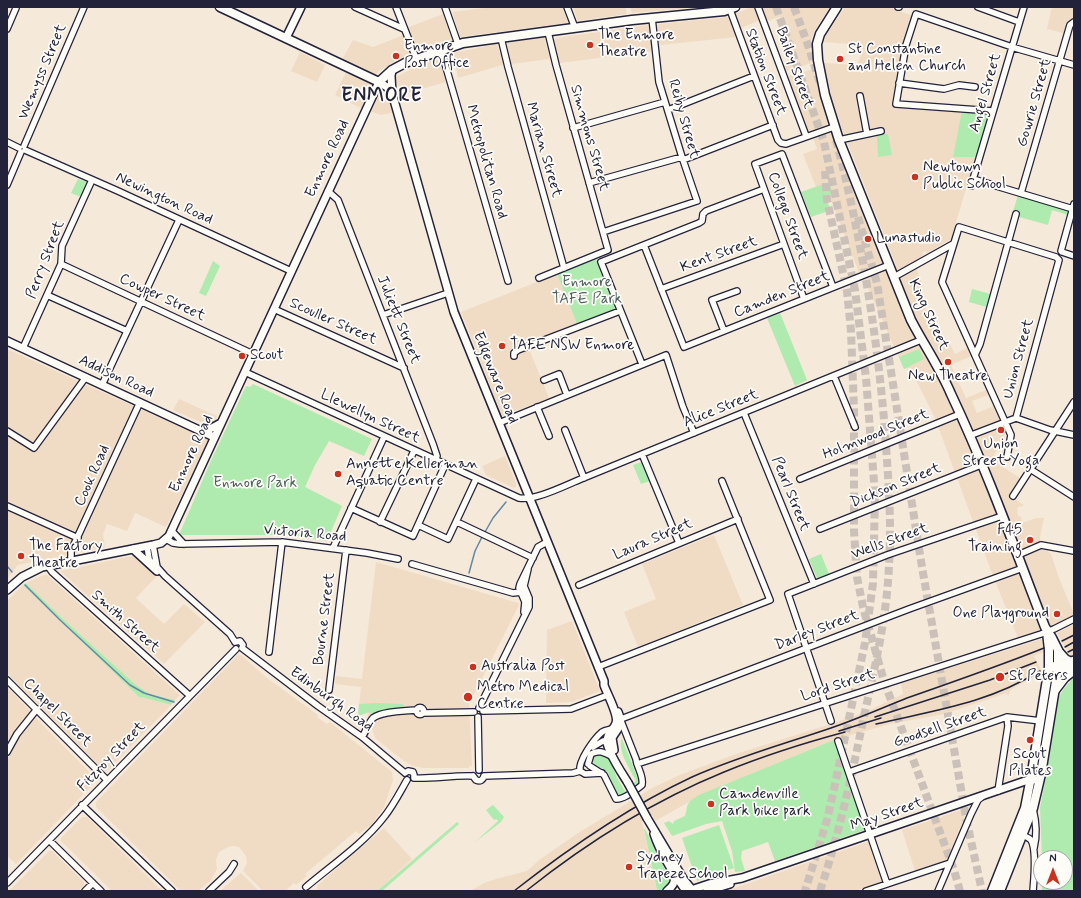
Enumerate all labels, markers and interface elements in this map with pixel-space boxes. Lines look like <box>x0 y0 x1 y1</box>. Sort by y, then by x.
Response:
street label: Wemyss Street <box>15 22 71 122</box>
street label: Bailey Street <box>771 25 817 111</box>
street label: Station Street <box>740 26 790 118</box>
place label: The Enmore Theatre <box>598 27 675 62</box>
place label: Enmore Post Office <box>404 38 469 73</box>
marker: The Enmore Theatre <box>585 40 595 50</box>
place label: St Constantine and Helen Church <box>848 41 966 76</box>
marker: Enmore Post Office <box>391 51 401 61</box>
street label: Angel Street <box>966 52 1006 134</box>
marker: St Constantine and Helen Church <box>835 54 845 64</box>
street label: Gowrie Street <box>1014 57 1056 149</box>
street label: Reiby Street <box>663 78 703 160</box>
street label: Simmons Street <box>565 83 613 193</box>
district label: ENMORE <box>340 86 424 108</box>
street label: Marian Street <box>521 100 565 200</box>
street label: Metropolitan Road <box>461 103 511 221</box>
street label: Enmore Road <box>302 117 354 201</box>
place label: Newtown Public School <box>923 159 1006 194</box>
street label: Newington Road <box>113 169 215 229</box>
street label: College Street <box>763 170 811 262</box>
marker: Newtown Public School <box>910 172 920 182</box>
street label: Perry Street <box>23 218 69 302</box>
place label: Lunastudio <box>876 230 940 248</box>
street label: Kent Street <box>678 233 760 277</box>
marker: Lunastudio <box>863 234 873 244</box>
street label: Camden Street <box>731 268 833 322</box>
street label: Cowper Street <box>116 270 208 326</box>
street label: Juliett Street <box>372 273 424 367</box>
park label: Enmore TAFE Park <box>552 274 622 309</box>
street label: King Street <box>904 276 952 354</box>
street label: Scouller Street <box>286 295 380 349</box>
street label: Union Street <box>1000 317 1038 401</box>
street label: Edgeware Road <box>468 329 522 427</box>
place label: TAFE NSW Enmore <box>510 337 634 355</box>
marker: TAFE NSW Enmore <box>497 341 507 351</box>
place label: Scout <box>250 347 284 365</box>
marker: Scout <box>237 351 247 361</box>
street label: Addison Road <box>75 352 157 402</box>
marker: New Theatre <box>943 357 953 367</box>
place label: New Theatre <box>908 368 988 386</box>
street label: Llewellyn Street <box>317 386 423 448</box>
street label: Alice Street <box>681 386 761 432</box>
street label: Holmwood Street <box>820 406 932 464</box>
street label: Enmore Road <box>166 412 218 496</box>
marker: Union Street Yoga <box>996 425 1006 435</box>
place label: Union Street Yoga <box>963 436 1039 471</box>
street label: Cook Road <box>71 443 115 509</box>
street label: Pearl Street <box>767 454 813 534</box>
place label: Annette Kellerman Aquatic Centre <box>346 456 479 491</box>
street label: Dickson Street <box>848 460 944 512</box>
marker: Annette Kellerman Aquatic Centre <box>333 469 343 479</box>
park label: Enmore Park <box>213 475 297 493</box>
street label: Laura Street <box>611 515 695 565</box>
street label: Wells Street <box>849 520 931 564</box>
street label: Victoria Road <box>263 521 347 547</box>
place label: F45 Training <box>968 522 1022 557</box>
marker: F45 Training <box>1025 535 1035 545</box>
place label: The Factory Theatre <box>29 538 102 573</box>
marker: The Factory Theatre <box>16 551 26 561</box>
street label: Bourne Street <box>310 572 340 666</box>
street label: Smith Street <box>87 587 163 657</box>
place label: One Playground <box>953 605 1049 623</box>
street label: Darley Street <box>772 607 862 655</box>
marker: One Playground <box>1052 609 1062 619</box>
place label: Australia Post <box>481 658 565 676</box>
marker: Australia Post <box>468 662 478 672</box>
street label: Edinburgh Road <box>286 664 376 736</box>
street label: Lord Street <box>799 666 877 706</box>
place label: St Peters <box>1009 668 1068 686</box>
marker: St Peters <box>994 671 1006 683</box>
street label: Chapel Street <box>19 675 95 751</box>
place label: Metro Medical Centre <box>477 679 569 714</box>
marker: Metro Medical Centre <box>462 691 474 703</box>
street label: Goodsell Street <box>891 704 989 752</box>
street label: Fitzroy Street <box>74 718 150 796</box>
marker: Scout Pilates <box>1025 735 1035 745</box>
place label: Scout Pilates <box>1009 746 1051 781</box>
place label: Camdenville Park bike park <box>719 786 810 821</box>
street label: May Street <box>848 794 926 836</box>
marker: Camdenville Park bike park <box>706 799 716 809</box>
place label: Sydney Trapeze School <box>637 849 728 884</box>
north arrow <box>1033 850 1073 890</box>
text: N <box>1049 852 1057 866</box>
marker: Sydney Trapeze School <box>624 862 634 872</box>

